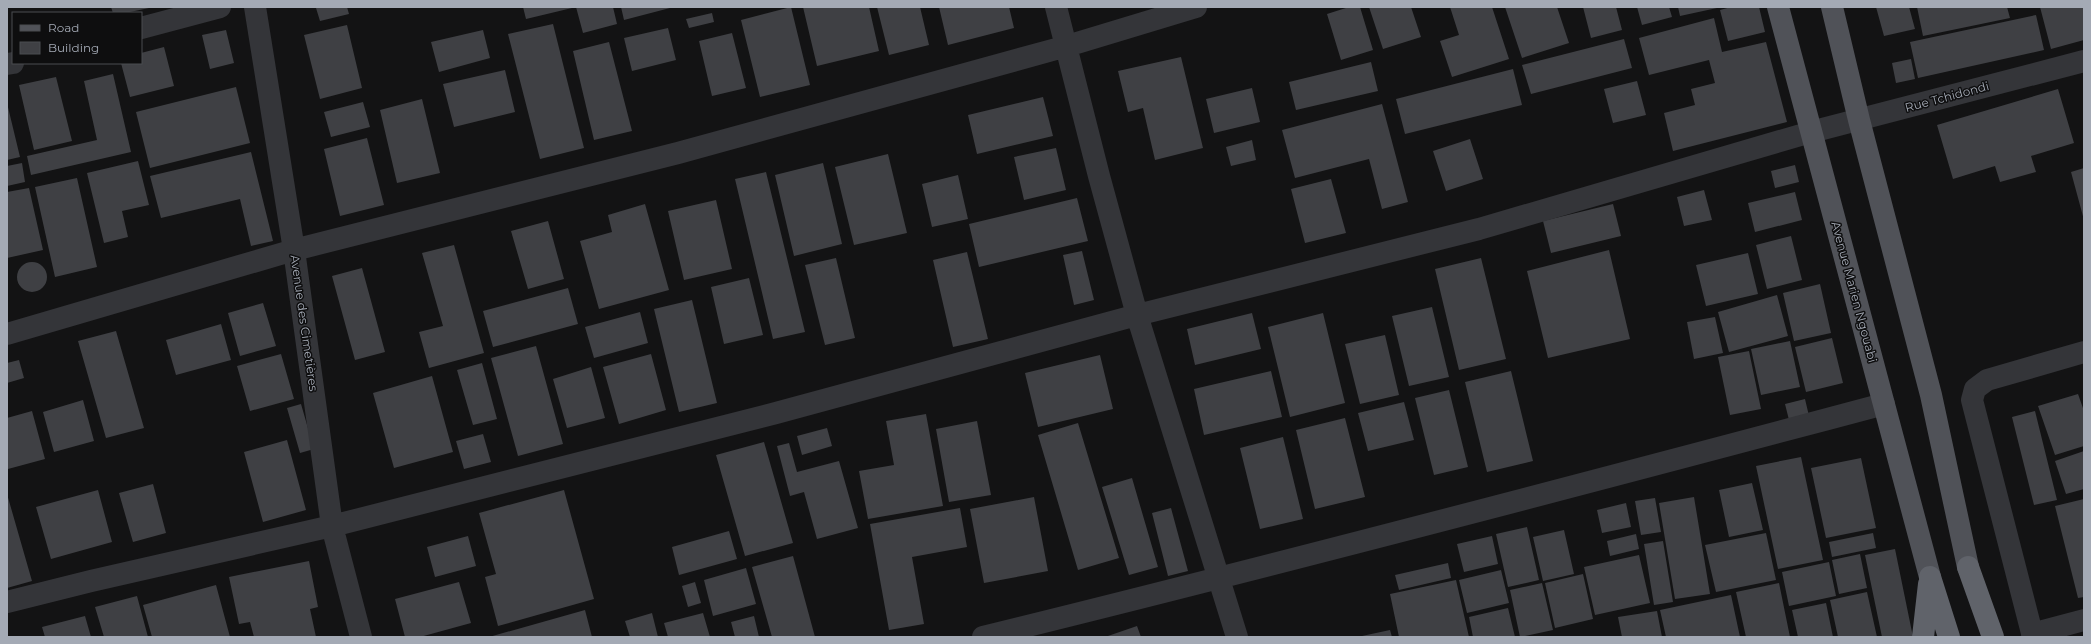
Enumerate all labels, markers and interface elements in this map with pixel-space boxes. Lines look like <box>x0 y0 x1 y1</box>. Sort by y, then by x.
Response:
legend <box>12 12 142 64</box>
text: Road <box>48 20 79 35</box>
text: Building <box>48 40 99 55</box>
street label: Rue Tchidondi <box>1903 78 1991 115</box>
street label: Avenue Marien Ngouabi <box>1828 220 1881 364</box>
street label: Avenue des Cimetières <box>287 254 322 392</box>

